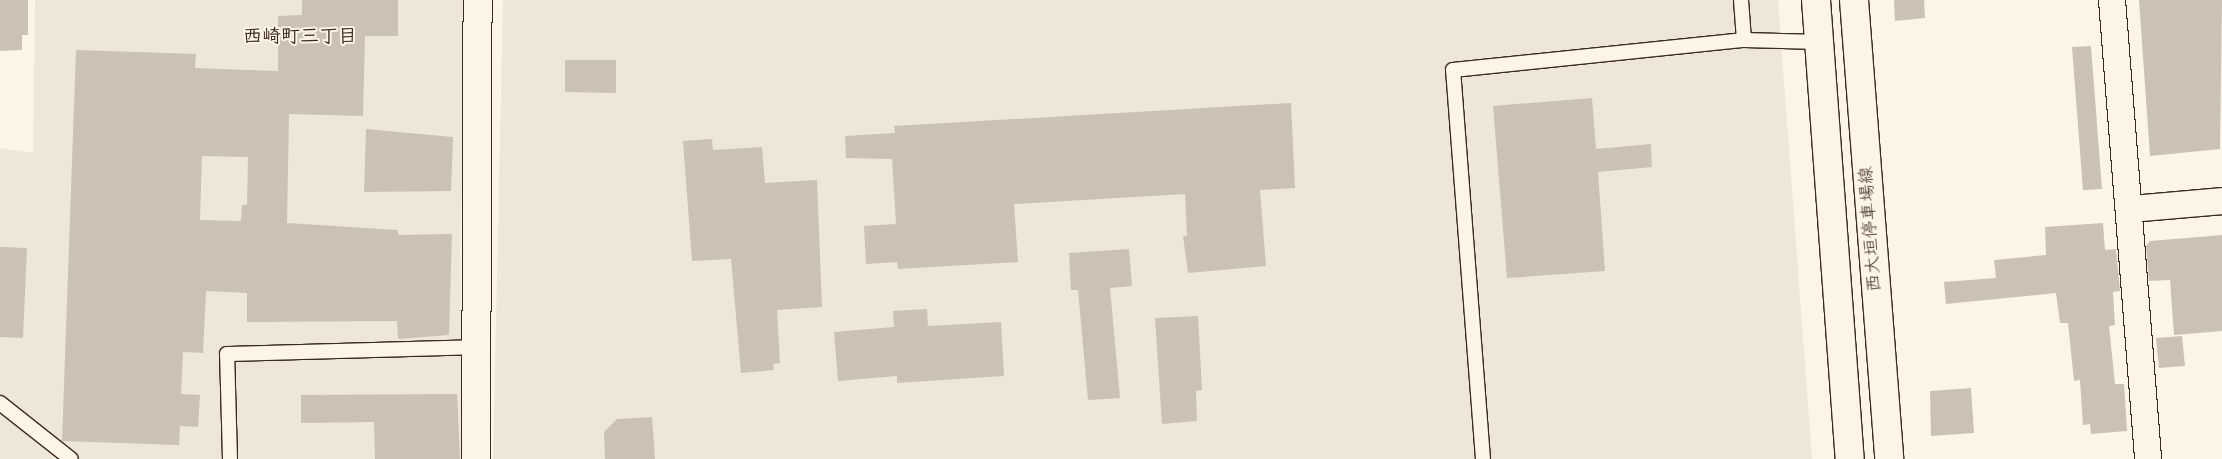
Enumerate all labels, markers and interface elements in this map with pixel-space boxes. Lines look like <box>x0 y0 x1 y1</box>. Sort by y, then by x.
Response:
district label: 西崎町三丁目 <box>243 27 357 49</box>
street label: 西大垣停車場線 <box>1857 165 1887 293</box>

